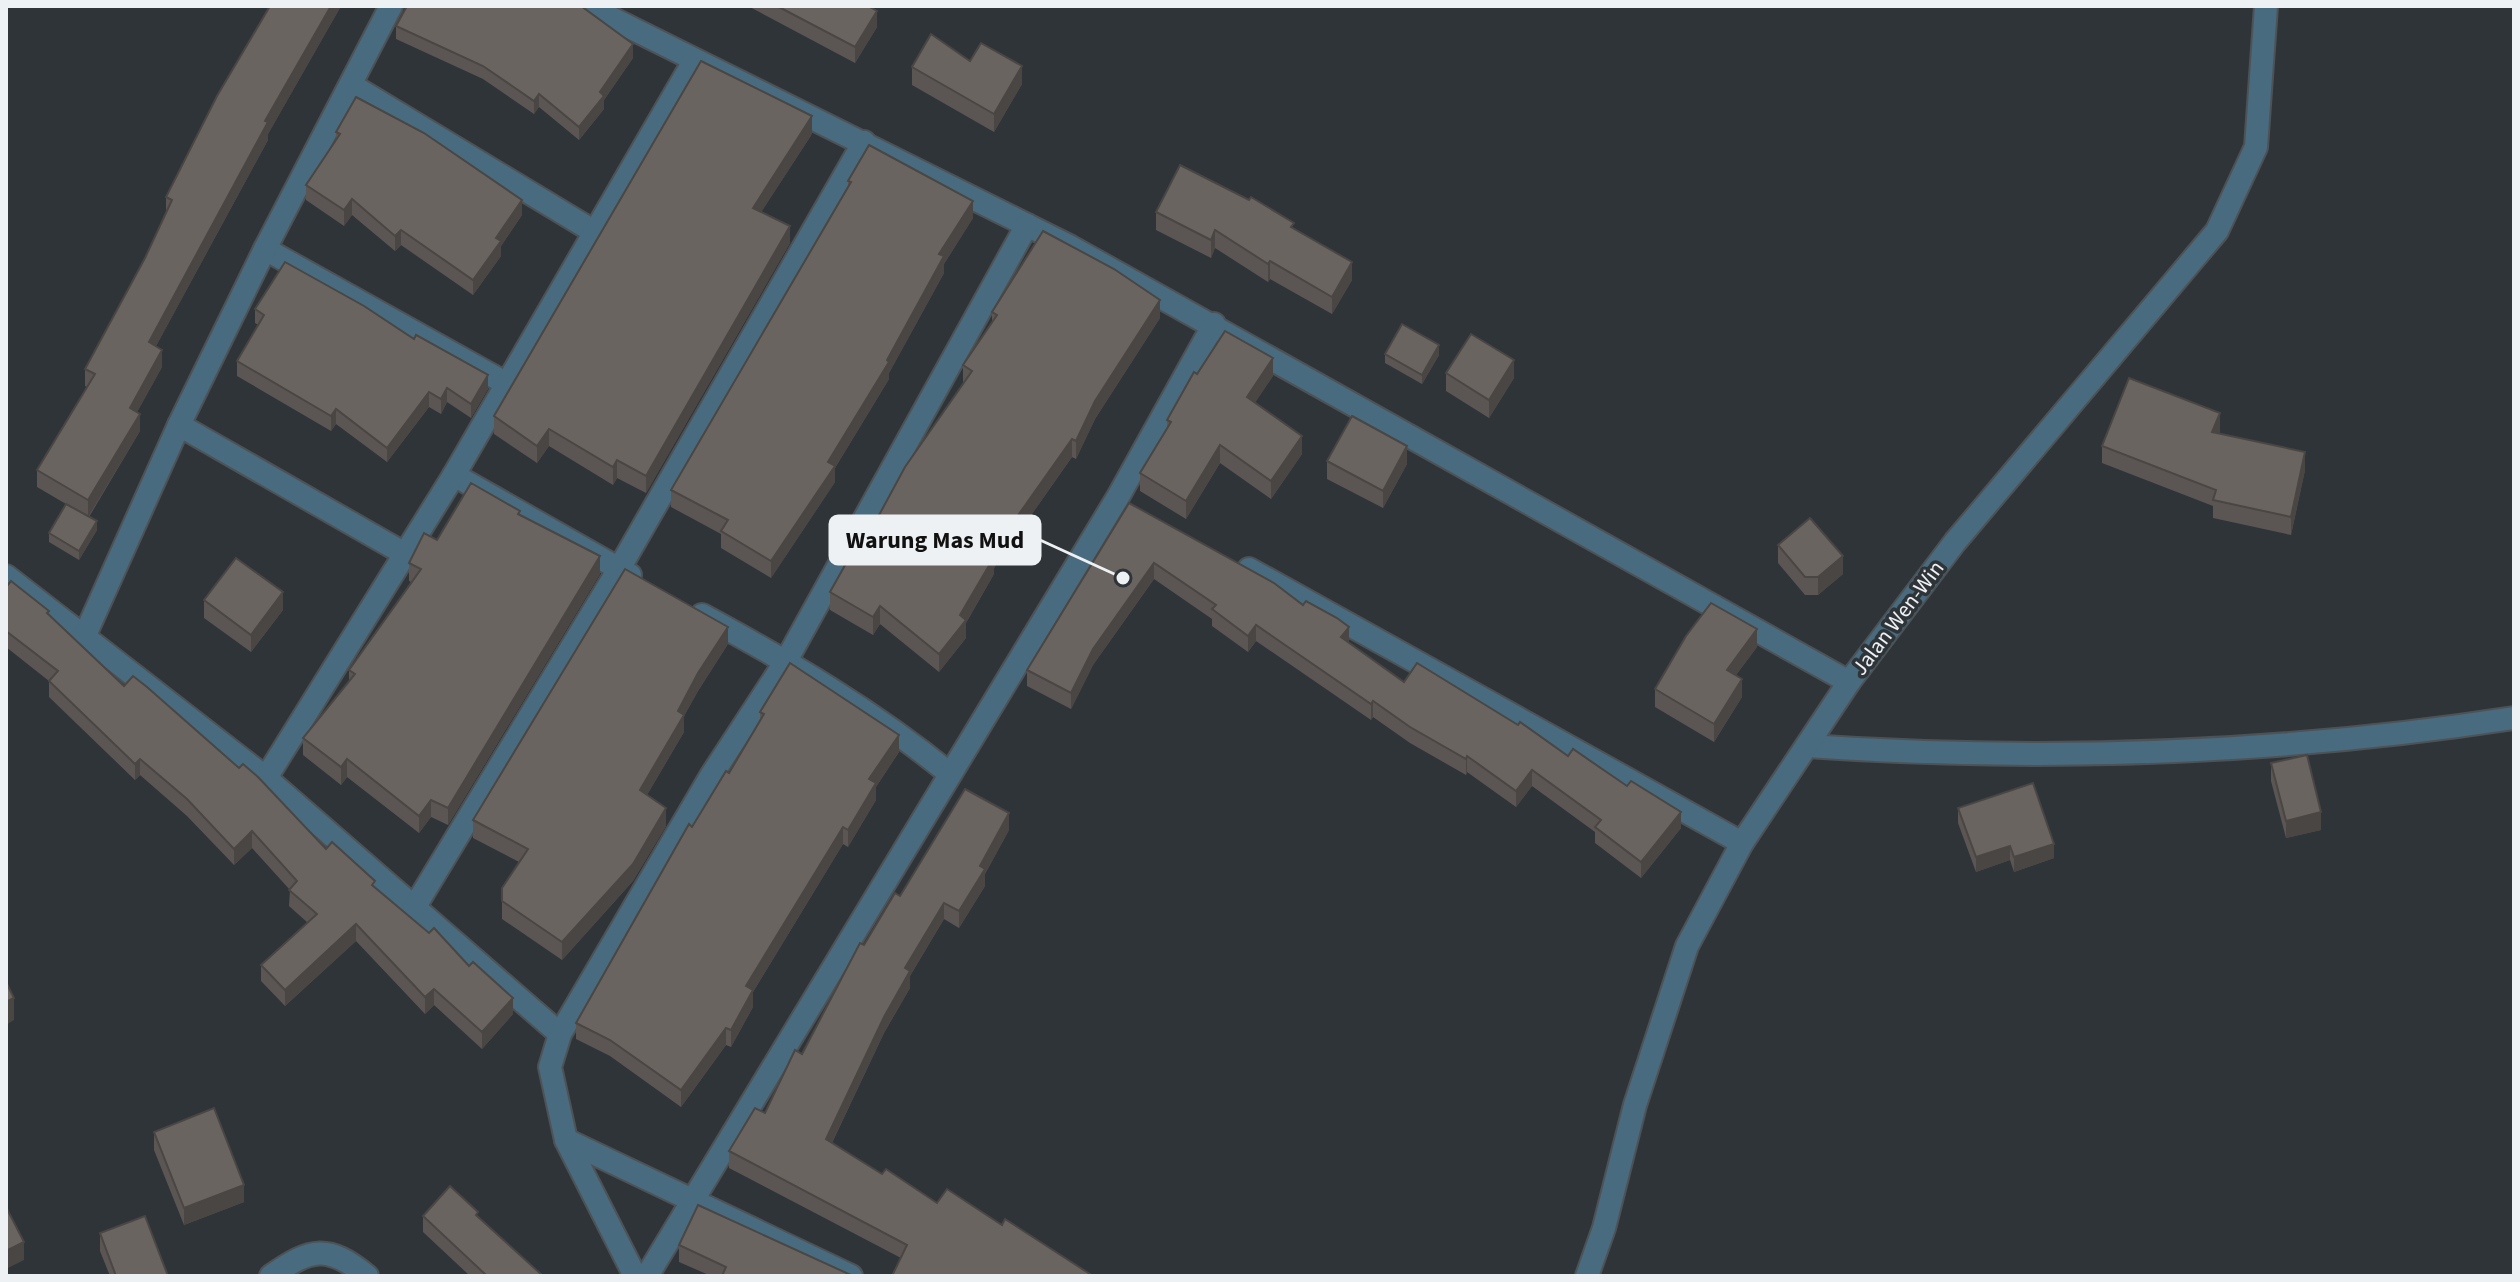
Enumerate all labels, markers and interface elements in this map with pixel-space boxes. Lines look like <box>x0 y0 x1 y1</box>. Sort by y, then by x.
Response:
callout: Warung Mas Mud <box>830 516 1040 564</box>
text: Warung Mas Mud <box>846 523 1024 558</box>
street label: Jalan Wen-Win <box>1844 554 1952 682</box>

